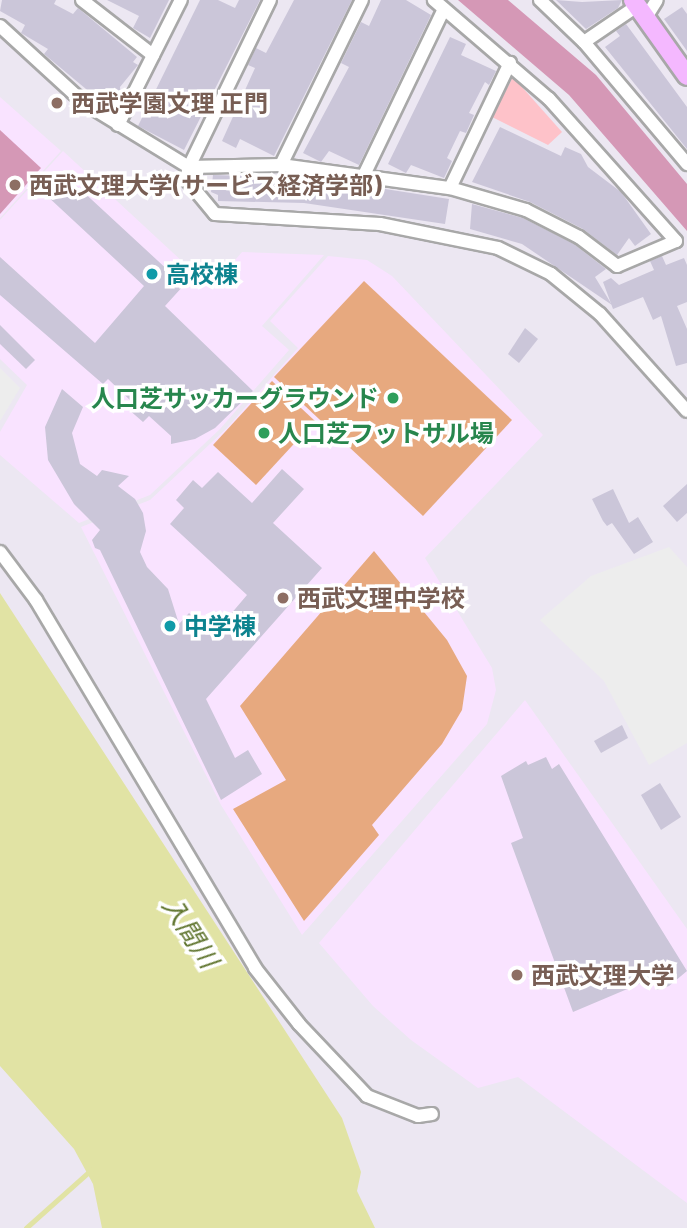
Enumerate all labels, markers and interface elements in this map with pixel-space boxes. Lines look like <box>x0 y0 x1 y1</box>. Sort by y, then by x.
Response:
place label: 西武学園文理 正門 <box>71 89 268 117</box>
marker: 西武学園文理 正門 <box>49 95 65 111</box>
place label: 西武文理大学(サービス経済学部) <box>29 171 382 199</box>
marker: 西武文理大学(サービス経済学部) <box>7 177 23 193</box>
place label: 高校棟 <box>166 260 238 288</box>
marker: 高校棟 <box>144 266 160 282</box>
place label: 人口芝サッカーグラウンド <box>91 384 379 412</box>
marker: 人口芝サッカーグラウンド <box>385 390 401 406</box>
place label: 人口芝フットサル場 <box>278 419 494 447</box>
marker: 人口芝フットサル場 <box>256 425 272 441</box>
place label: 西武文理中学校 <box>297 584 465 612</box>
marker: 西武文理中学校 <box>275 590 291 606</box>
place label: 中学棟 <box>184 612 256 640</box>
marker: 中学棟 <box>162 618 178 634</box>
water label: 入間川 <box>157 891 225 973</box>
place label: 西武文理大学 <box>531 961 675 989</box>
marker: 西武文理大学 <box>509 967 525 983</box>

